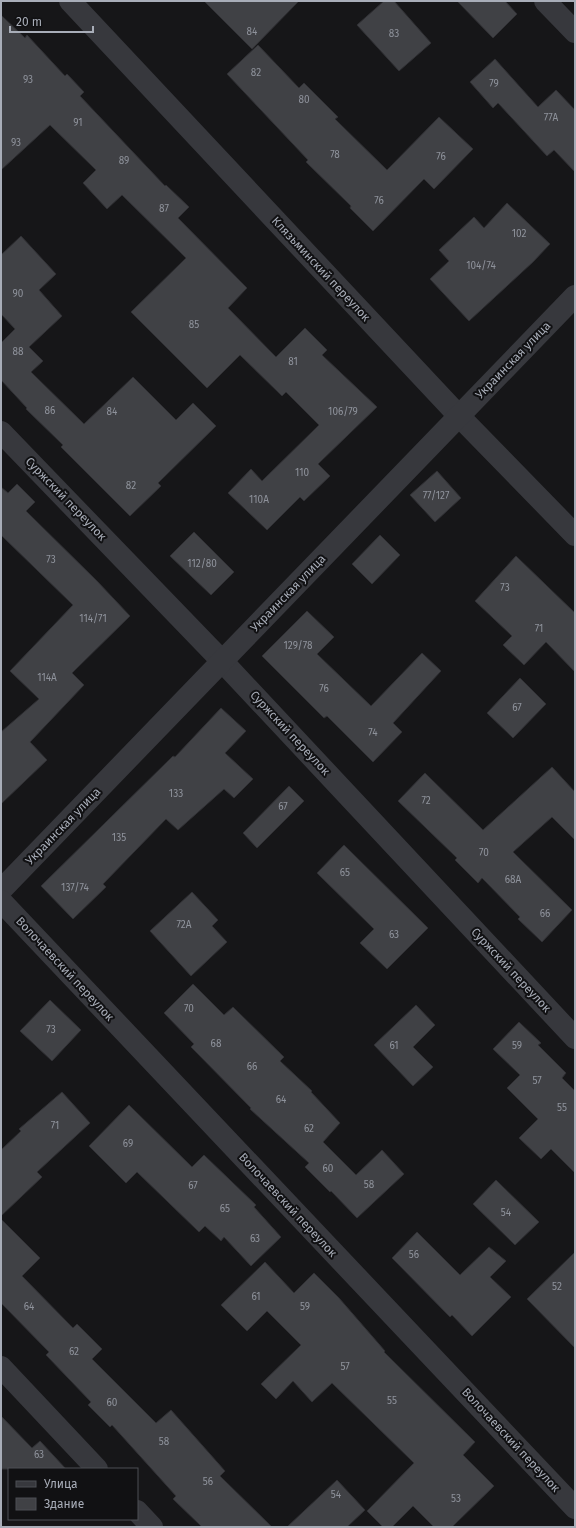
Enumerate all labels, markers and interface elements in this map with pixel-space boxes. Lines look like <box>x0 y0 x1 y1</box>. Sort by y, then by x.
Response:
scale bar <box>10 8 93 34</box>
text: 20 m <box>16 15 42 29</box>
house number: 84 <box>247 26 258 38</box>
house number: 83 <box>389 28 399 40</box>
house number: 82 <box>251 67 261 79</box>
house number: 93 <box>23 74 33 86</box>
house number: 79 <box>489 78 499 90</box>
house number: 80 <box>298 94 310 106</box>
house number: 77А <box>544 112 558 124</box>
house number: 91 <box>73 117 83 129</box>
house number: 93 <box>11 137 21 149</box>
house number: 78 <box>330 149 340 161</box>
house number: 76 <box>436 151 446 163</box>
house number: 89 <box>119 155 129 167</box>
house number: 76 <box>374 195 384 207</box>
house number: 87 <box>159 203 169 215</box>
street label: Клязьминский переулок <box>269 214 374 325</box>
house number: 102 <box>512 228 526 240</box>
house number: 104/74 <box>466 260 496 272</box>
house number: 90 <box>13 288 24 300</box>
house number: 85 <box>189 319 199 331</box>
street label: Украинская улица <box>473 319 553 401</box>
house number: 88 <box>12 346 24 358</box>
house number: 81 <box>288 356 298 368</box>
house number: 86 <box>45 405 55 417</box>
house number: 84 <box>107 406 118 418</box>
house number: 106/79 <box>328 406 358 418</box>
street label: Суржский переулок <box>23 454 110 544</box>
house number: 110 <box>295 467 309 479</box>
house number: 82 <box>126 480 136 492</box>
house number: 77/127 <box>423 490 450 502</box>
house number: 110А <box>249 494 269 506</box>
street label: Украинская улица <box>248 552 328 634</box>
house number: 73 <box>46 554 56 566</box>
house number: 112/80 <box>187 558 217 570</box>
house number: 73 <box>500 582 510 594</box>
house number: 114/71 <box>79 613 107 625</box>
house number: 71 <box>535 623 543 635</box>
house number: 129/78 <box>284 640 313 652</box>
house number: 114А <box>37 672 57 684</box>
house number: 76 <box>319 683 329 695</box>
street label: Суржский переулок <box>247 688 333 779</box>
house number: 67 <box>512 702 522 714</box>
house number: 74 <box>368 727 378 739</box>
street label: Украинская улица <box>23 785 103 867</box>
house number: 133 <box>169 788 183 800</box>
house number: 72 <box>421 795 431 807</box>
house number: 67 <box>278 801 288 813</box>
house number: 135 <box>112 832 126 844</box>
house number: 70 <box>479 847 489 859</box>
house number: 65 <box>340 867 350 879</box>
house number: 68А <box>505 874 522 886</box>
house number: 137/74 <box>61 882 90 894</box>
house number: 66 <box>540 908 550 920</box>
street label: Волочаевский переулок <box>13 914 117 1025</box>
house number: 72А <box>177 919 192 931</box>
street label: Суржский переулок <box>468 925 554 1016</box>
house number: 63 <box>389 929 399 941</box>
house number: 70 <box>184 1003 194 1015</box>
house number: 73 <box>46 1024 56 1036</box>
house number: 68 <box>211 1038 222 1050</box>
house number: 61 <box>389 1040 399 1052</box>
house number: 59 <box>512 1040 522 1052</box>
house number: 66 <box>247 1061 257 1073</box>
house number: 57 <box>532 1075 542 1087</box>
house number: 64 <box>276 1094 287 1106</box>
house number: 55 <box>557 1102 567 1114</box>
house number: 71 <box>51 1120 59 1132</box>
house number: 62 <box>304 1123 314 1135</box>
house number: 69 <box>123 1138 133 1150</box>
street label: Волочаевский переулок <box>236 1150 340 1261</box>
house number: 60 <box>323 1163 334 1175</box>
house number: 58 <box>364 1179 375 1191</box>
house number: 67 <box>188 1180 198 1192</box>
house number: 65 <box>220 1203 230 1215</box>
house number: 54 <box>501 1207 512 1219</box>
house number: 63 <box>250 1233 260 1245</box>
house number: 56 <box>409 1249 419 1261</box>
house number: 52 <box>552 1281 562 1293</box>
house number: 61 <box>251 1291 261 1303</box>
house number: 64 <box>24 1301 35 1313</box>
house number: 59 <box>300 1301 310 1313</box>
house number: 62 <box>69 1346 79 1358</box>
house number: 57 <box>340 1361 350 1373</box>
street label: Волочаевский переулок <box>459 1385 563 1496</box>
house number: 55 <box>387 1395 397 1407</box>
house number: 60 <box>107 1397 118 1409</box>
house number: 58 <box>159 1436 170 1448</box>
house number: 63 <box>34 1449 44 1461</box>
legend <box>8 1468 138 1520</box>
house number: 56 <box>203 1476 213 1488</box>
text: Улица <box>44 1477 78 1491</box>
house number: 54 <box>331 1489 342 1501</box>
house number: 53 <box>451 1493 461 1505</box>
text: Здание <box>44 1497 84 1511</box>

